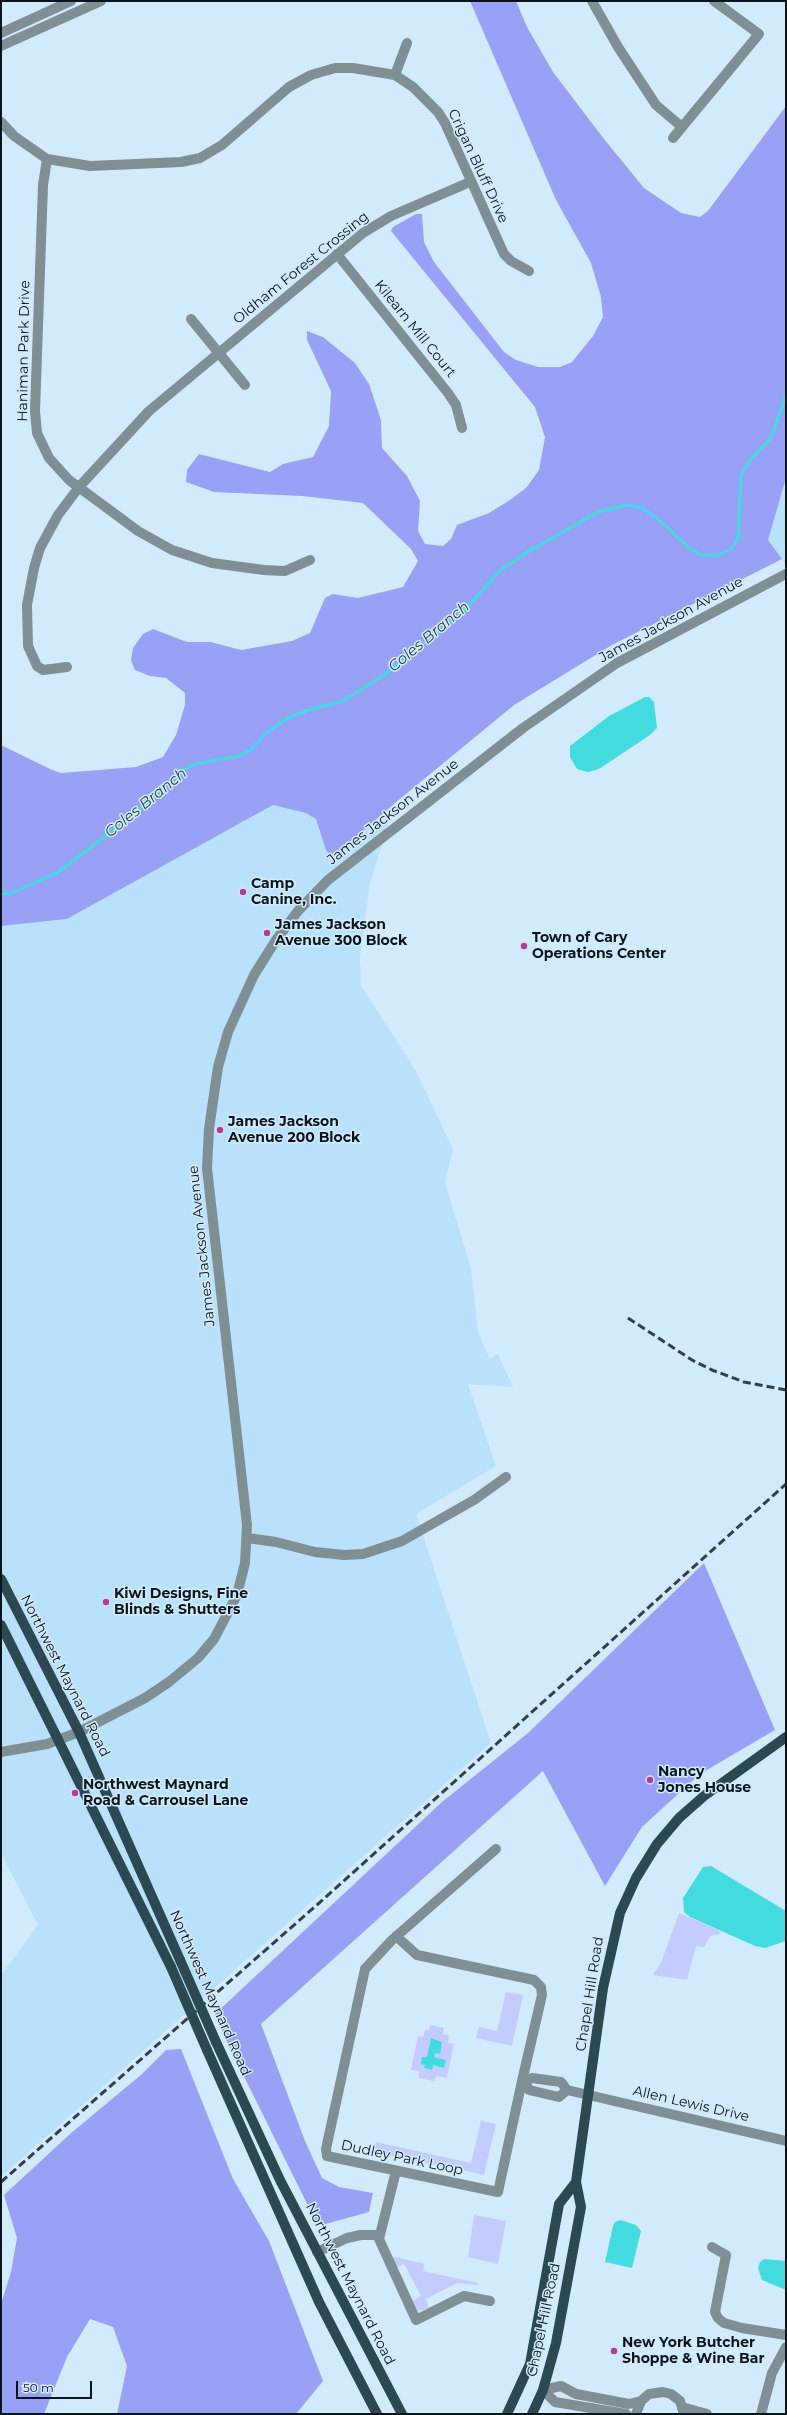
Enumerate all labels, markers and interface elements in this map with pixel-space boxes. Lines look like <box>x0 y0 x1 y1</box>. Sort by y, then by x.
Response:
street label: Crigan Bluff Drive <box>444 106 512 226</box>
street label: Oldham Forest Crossing <box>230 208 372 328</box>
street label: Kilearn Mill Court <box>371 277 459 381</box>
street label: Haniman Park Drive <box>14 280 34 422</box>
street label: James Jackson Avenue <box>596 573 746 667</box>
water label: Coles Branch <box>385 598 473 676</box>
street label: James Jackson Avenue <box>324 756 462 868</box>
water label: Coles Branch <box>101 765 191 841</box>
place label: Camp Canine, Inc. <box>251 876 336 908</box>
marker: Camp Canine, Inc. <box>238 887 248 897</box>
place label: James Jackson Avenue 300 Block <box>275 917 407 950</box>
marker: James Jackson Avenue 300 Block <box>262 928 272 938</box>
place label: Town of Cary Operations Center <box>532 930 666 962</box>
marker: Town of Cary Operations Center <box>519 941 529 951</box>
place label: James Jackson Avenue 200 Block <box>228 1114 360 1146</box>
marker: James Jackson Avenue 200 Block <box>215 1125 225 1135</box>
street label: James Jackson Avenue <box>185 1165 219 1327</box>
place label: Kiwi Designs, Fine Blinds & Shutters <box>114 1586 248 1618</box>
street label: Northwest Maynard Road <box>17 1592 113 1760</box>
marker: Kiwi Designs, Fine Blinds & Shutters <box>101 1597 111 1607</box>
place label: Nancy Jones House <box>658 1764 751 1796</box>
marker: Nancy Jones House <box>645 1775 655 1785</box>
place label: Northwest Maynard Road & Carrousel Lane <box>83 1777 248 1810</box>
marker: Northwest Maynard Road & Carrousel Lane <box>70 1788 80 1798</box>
street label: Northwest Maynard Road <box>166 1908 254 2078</box>
street label: Chapel Hill Road <box>573 1935 607 2053</box>
street label: Allen Lewis Drive <box>631 2082 751 2126</box>
street label: Dudley Park Loop <box>339 2137 465 2179</box>
street label: Northwest Maynard Road <box>302 2200 398 2368</box>
street label: Chapel Hill Road <box>524 2262 564 2378</box>
place label: New York Butcher Shoppe & Wine Bar <box>622 2335 764 2368</box>
marker: New York Butcher Shoppe & Wine Bar <box>609 2346 619 2356</box>
scale bar <box>18 2373 94 2399</box>
text: 50 m <box>23 2380 54 2395</box>

